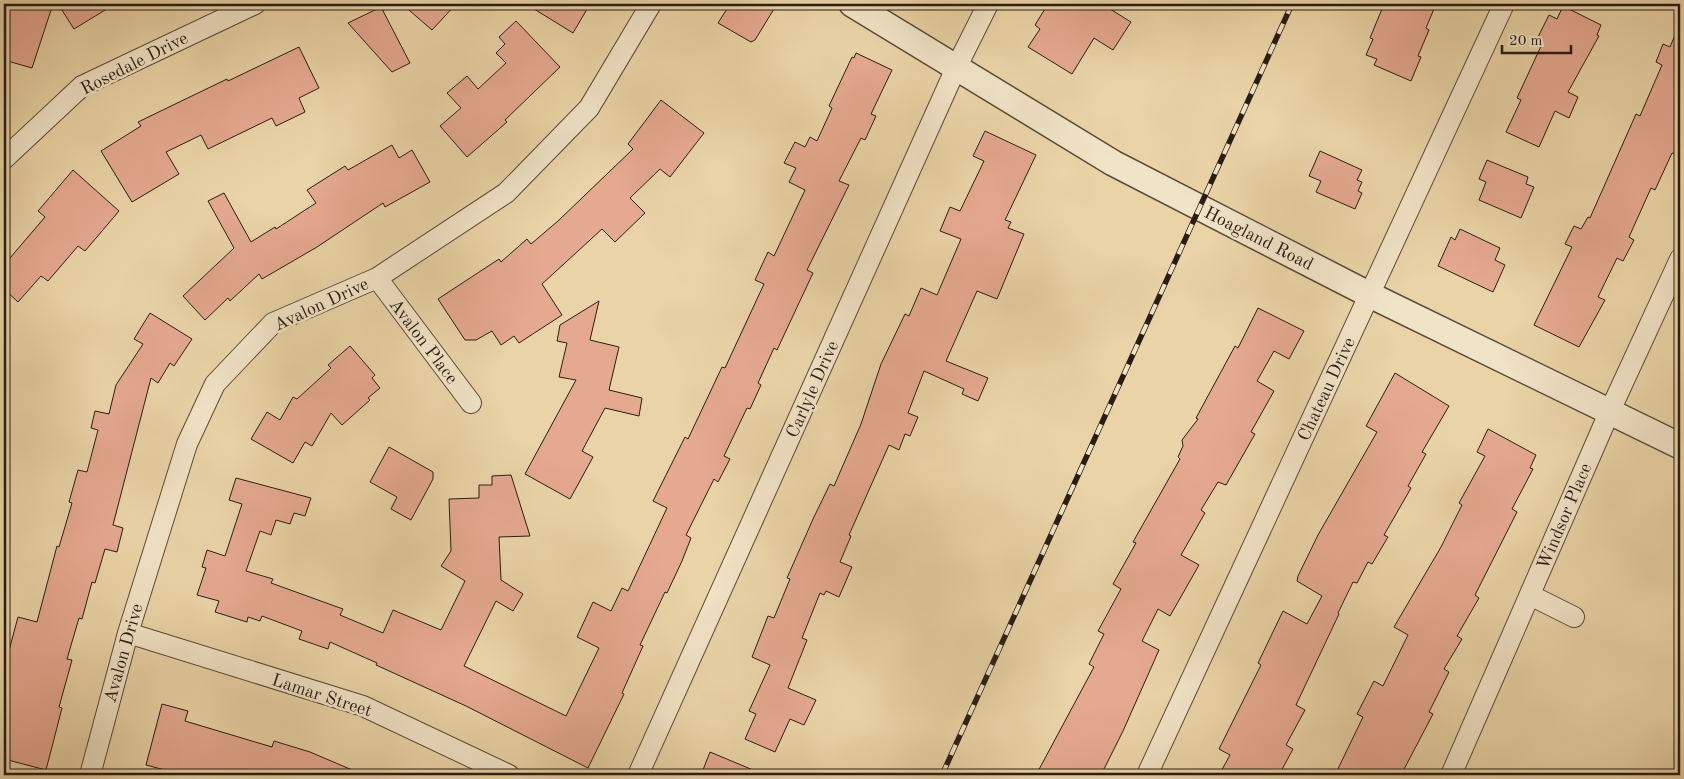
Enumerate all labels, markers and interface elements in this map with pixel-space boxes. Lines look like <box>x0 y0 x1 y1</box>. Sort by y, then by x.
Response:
scale bar <box>1502 22 1570 54</box>
street label: Rosedale Drive <box>78 29 191 99</box>
text: 20 m <box>1509 34 1543 49</box>
street label: Hoagland Road <box>1201 204 1316 274</box>
street label: Avalon Drive <box>271 275 372 335</box>
street label: Avalon Place <box>386 296 461 387</box>
street label: Chateau Drive <box>1295 335 1359 444</box>
street label: Carlyle Drive <box>784 338 842 441</box>
street label: Windsor Place <box>1534 461 1595 572</box>
street label: Avalon Drive <box>101 602 147 705</box>
street label: Lamar Street <box>269 671 374 721</box>

